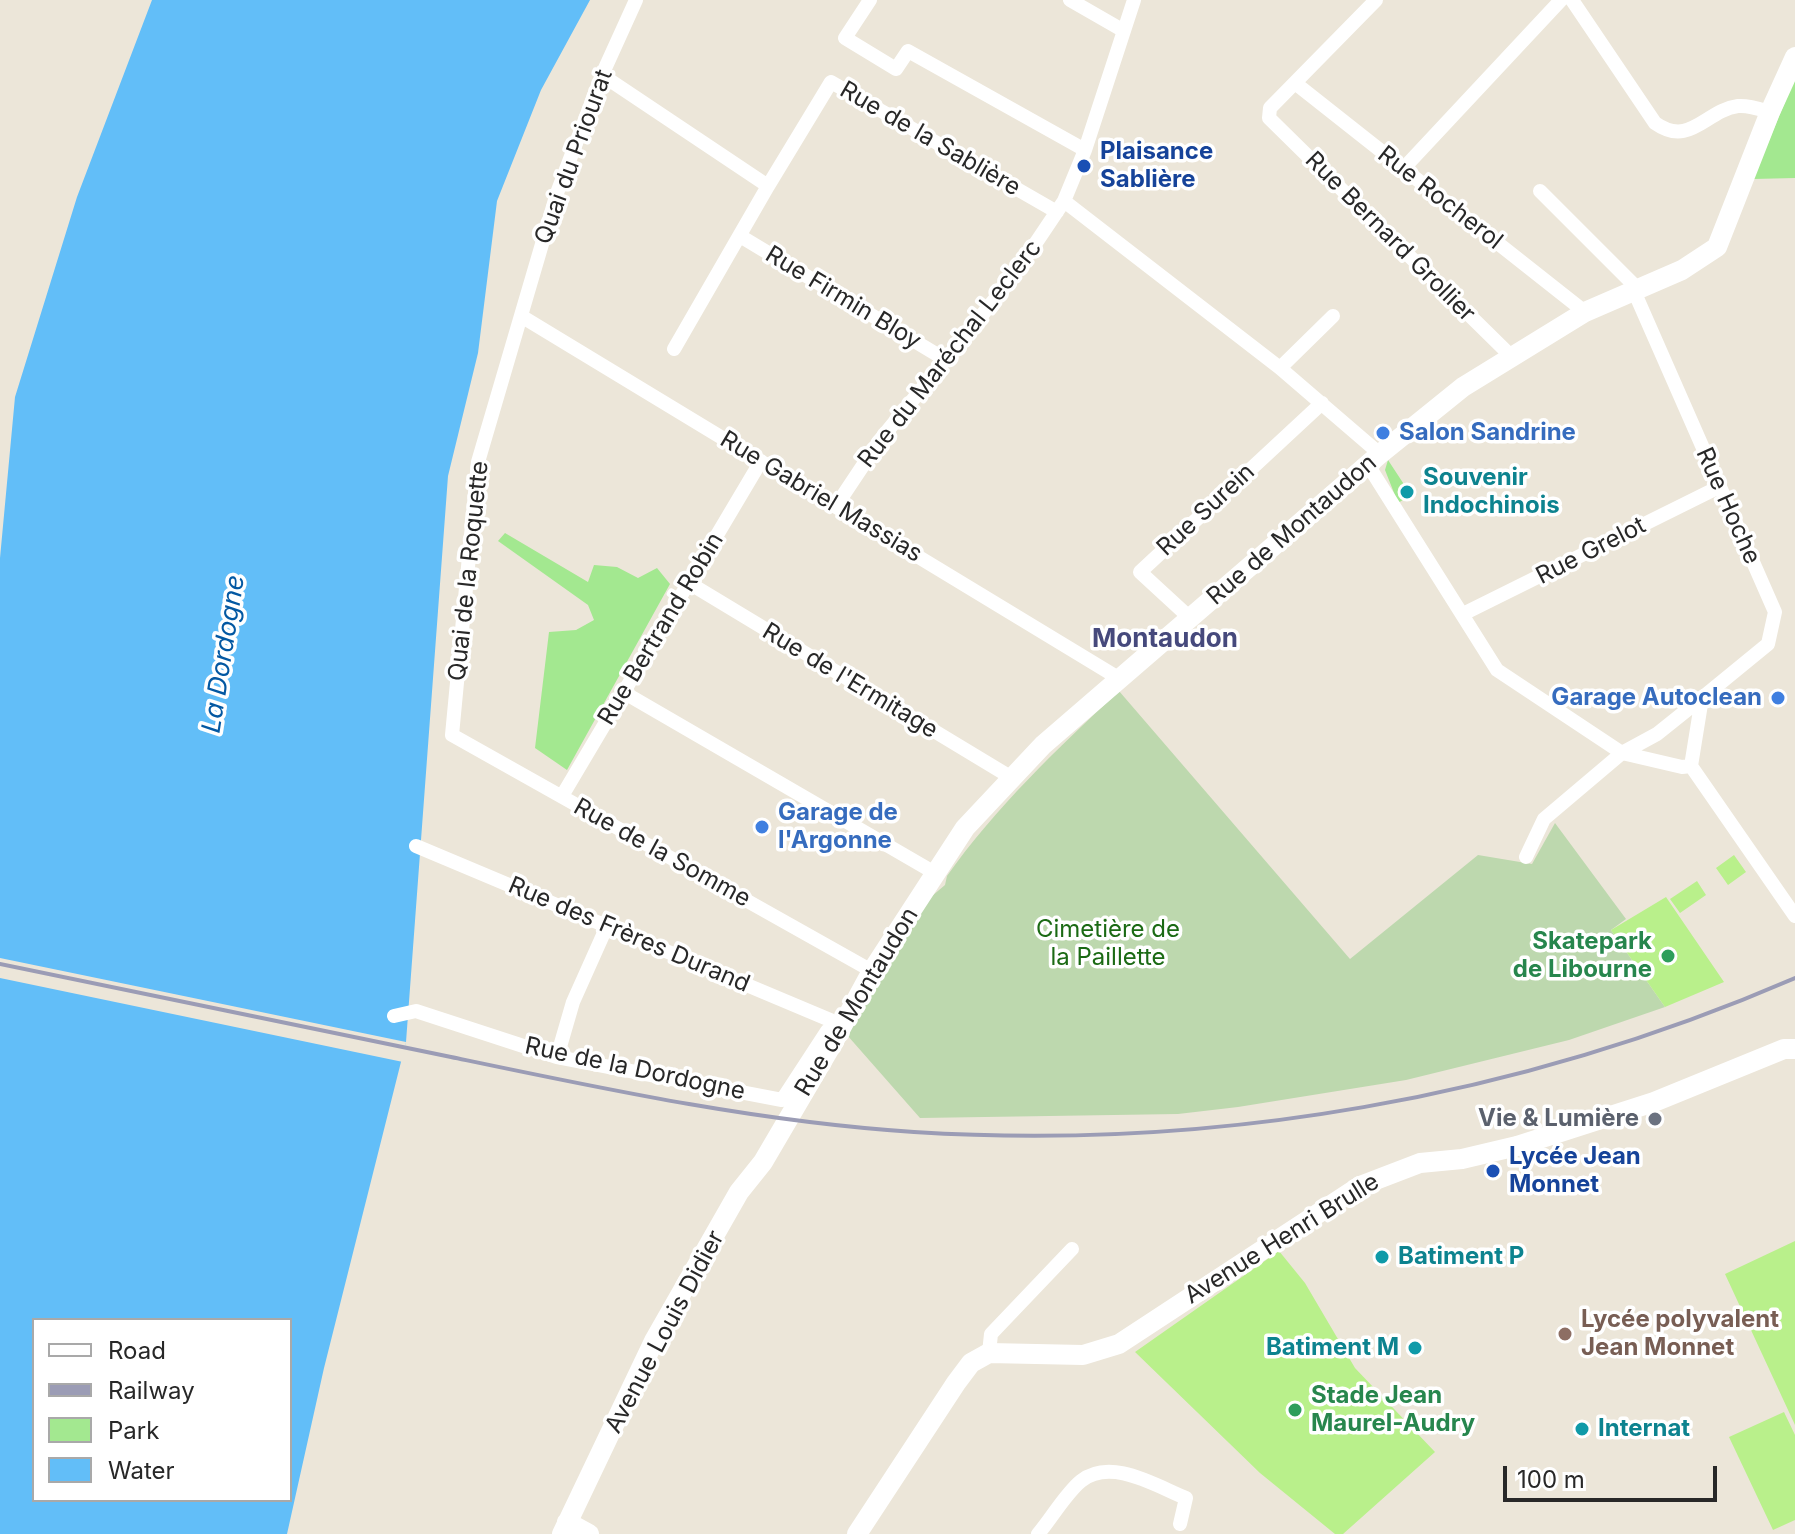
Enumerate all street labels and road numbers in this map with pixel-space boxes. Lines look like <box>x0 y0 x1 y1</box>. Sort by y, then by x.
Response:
street label: Quai du Priourat <box>529 66 619 248</box>
street label: Rue de la Sablière <box>835 76 1025 202</box>
street label: Rue Rocherol <box>1372 140 1508 256</box>
street label: Rue Bernard Grollier <box>1299 146 1481 328</box>
street label: Rue du Maréchal Leclerc <box>852 234 1048 474</box>
street label: Rue Firmin Bloy <box>760 240 926 356</box>
street label: Rue Gabriel Massias <box>715 425 927 569</box>
street label: Rue Hoche <box>1690 443 1766 569</box>
street label: Rue de Montaudon <box>1201 449 1383 611</box>
street label: Rue Surein <box>1151 458 1261 562</box>
street label: Quai de la Roquette <box>443 459 495 683</box>
street label: Rue Grelot <box>1531 511 1651 591</box>
street label: Rue Bertrand Robin <box>592 527 730 731</box>
street label: Rue de l'Ermitage <box>757 617 943 745</box>
street label: Rue de la Somme <box>569 792 755 914</box>
street label: Rue des Frères Durand <box>504 871 754 999</box>
street label: Rue de Montaudon <box>789 902 925 1102</box>
street label: Rue de la Dordogne <box>522 1032 748 1106</box>
street label: Avenue Henri Brulle <box>1180 1168 1384 1310</box>
street label: Avenue Louis Didier <box>599 1226 731 1438</box>

